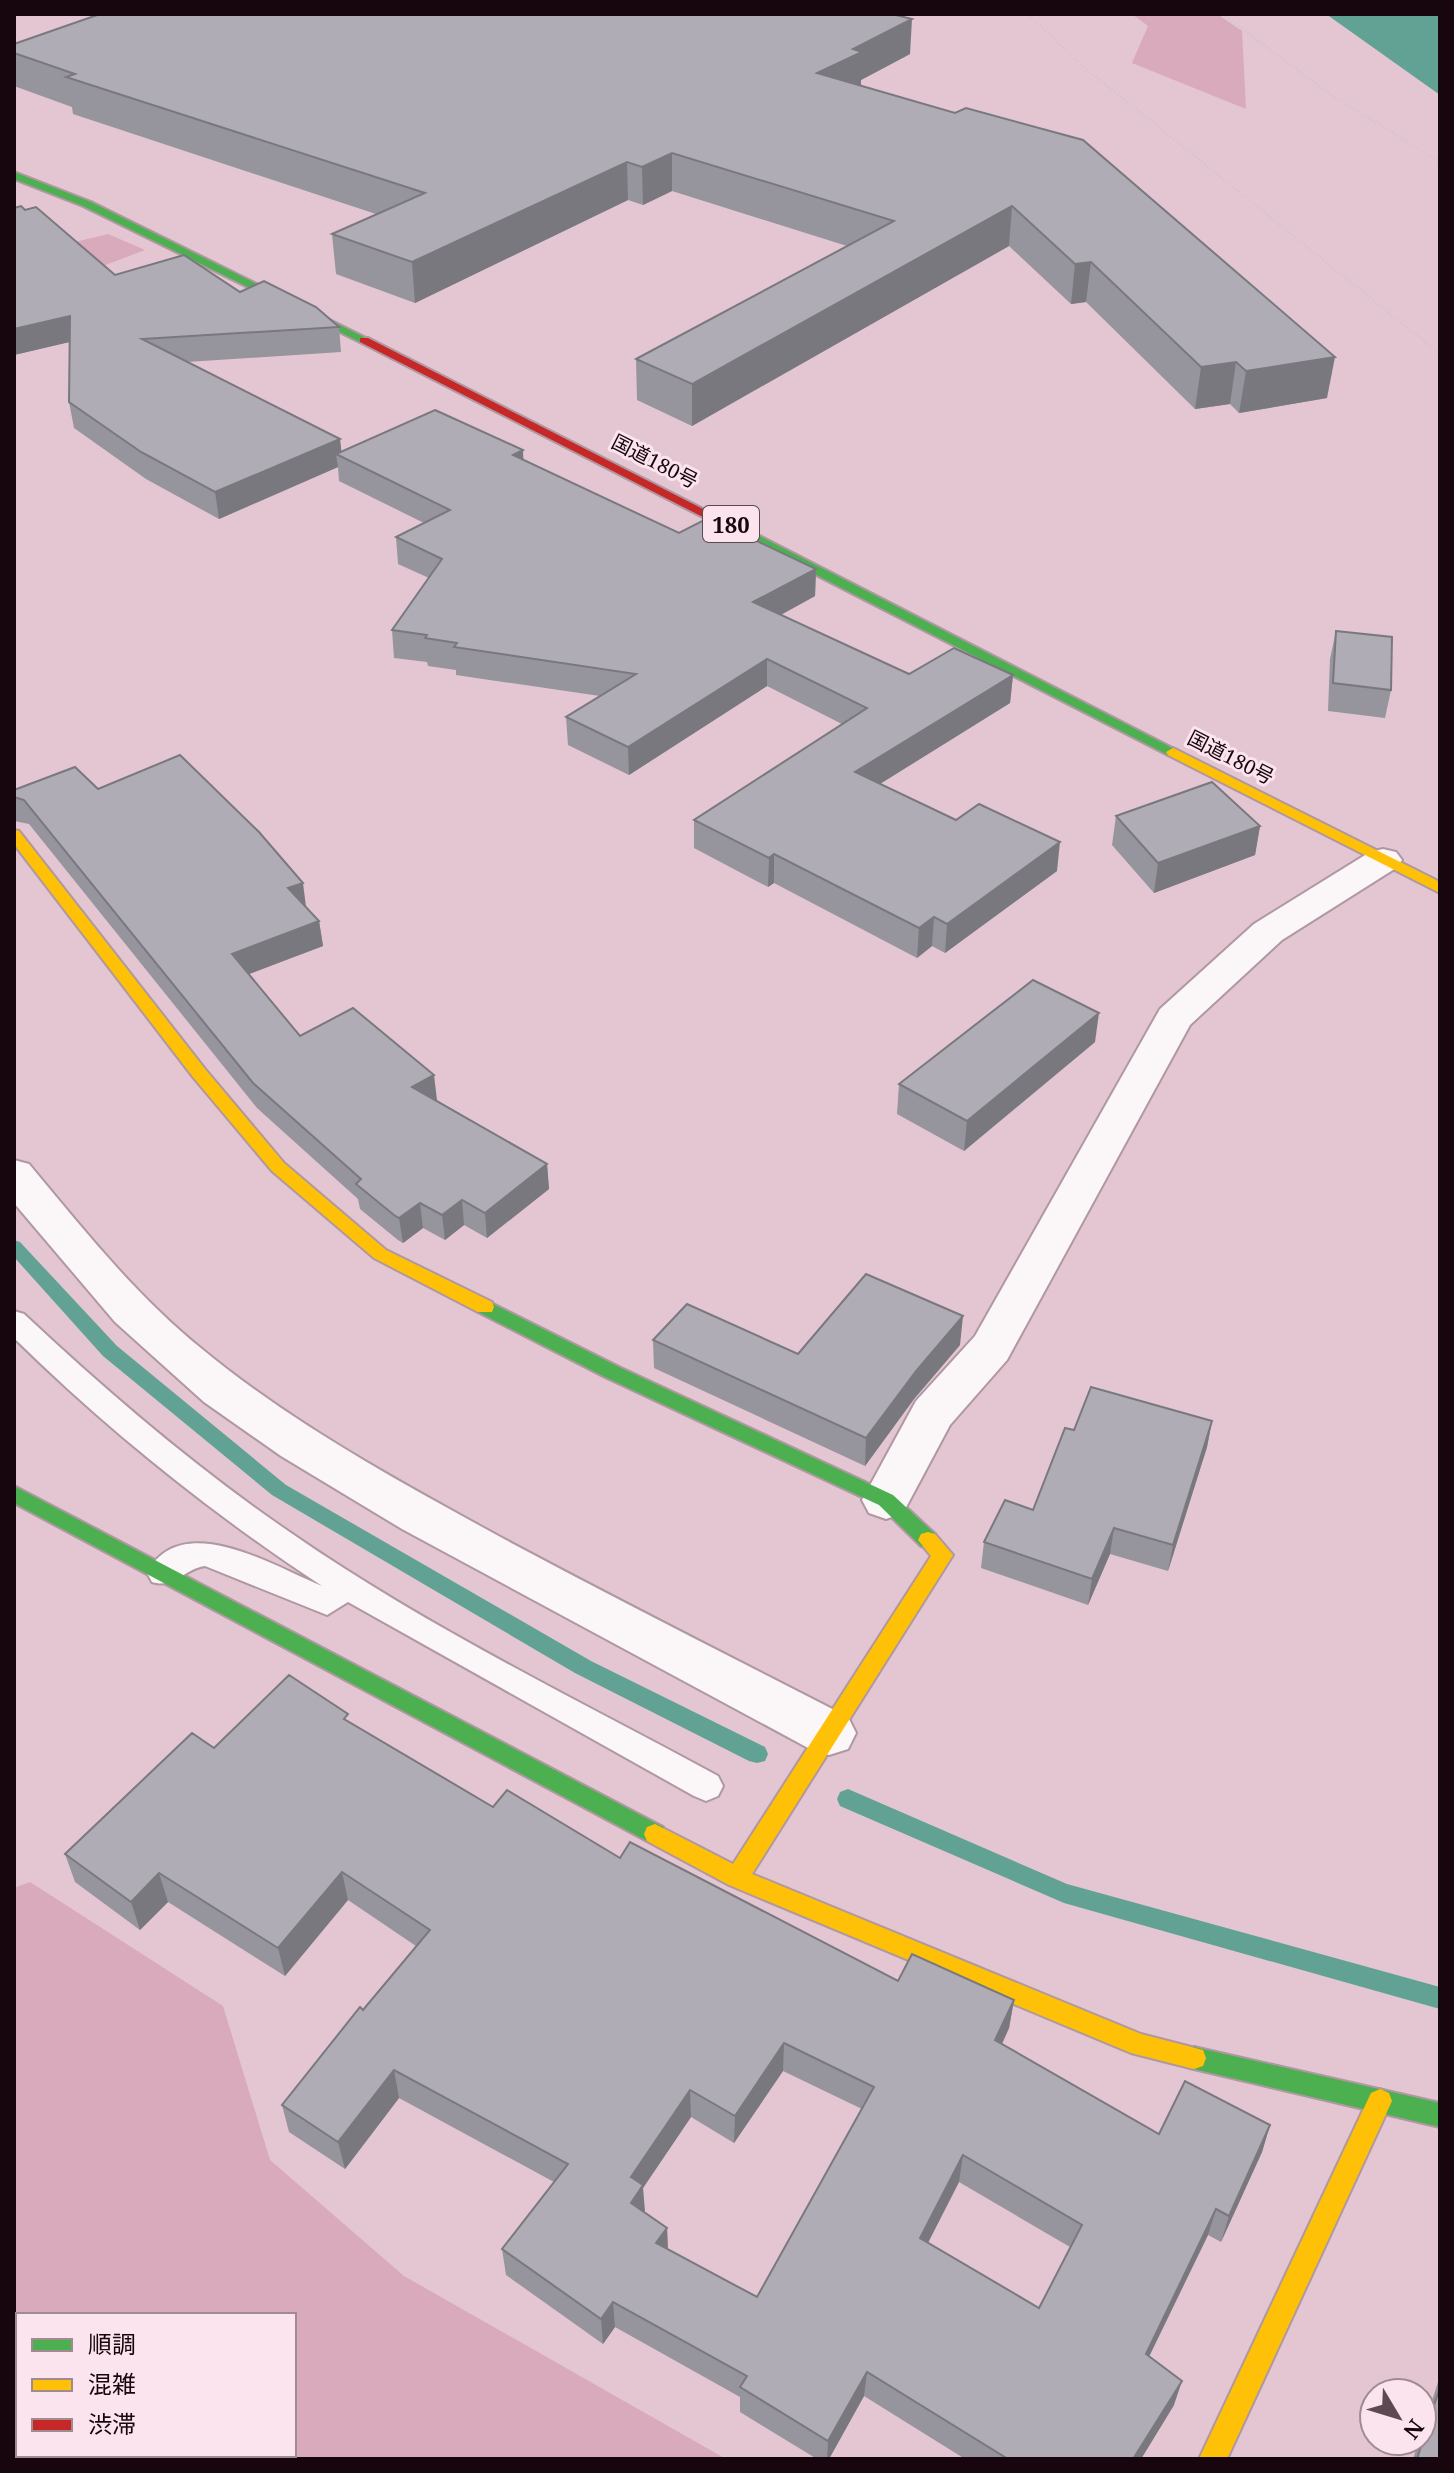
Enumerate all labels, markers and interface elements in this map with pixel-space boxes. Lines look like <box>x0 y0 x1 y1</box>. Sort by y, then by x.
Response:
street label: 国道180号 <box>607 428 703 494</box>
road number: 180 <box>703 506 759 542</box>
street label: 国道180号 <box>1183 724 1279 790</box>
legend <box>16 2313 296 2457</box>
text: 順調 <box>88 2327 136 2360</box>
text: 混雑 <box>88 2367 136 2400</box>
north arrow <box>1358 2377 1438 2457</box>
text: 渋滞 <box>88 2407 136 2440</box>
text: N <box>1397 2414 1432 2446</box>

